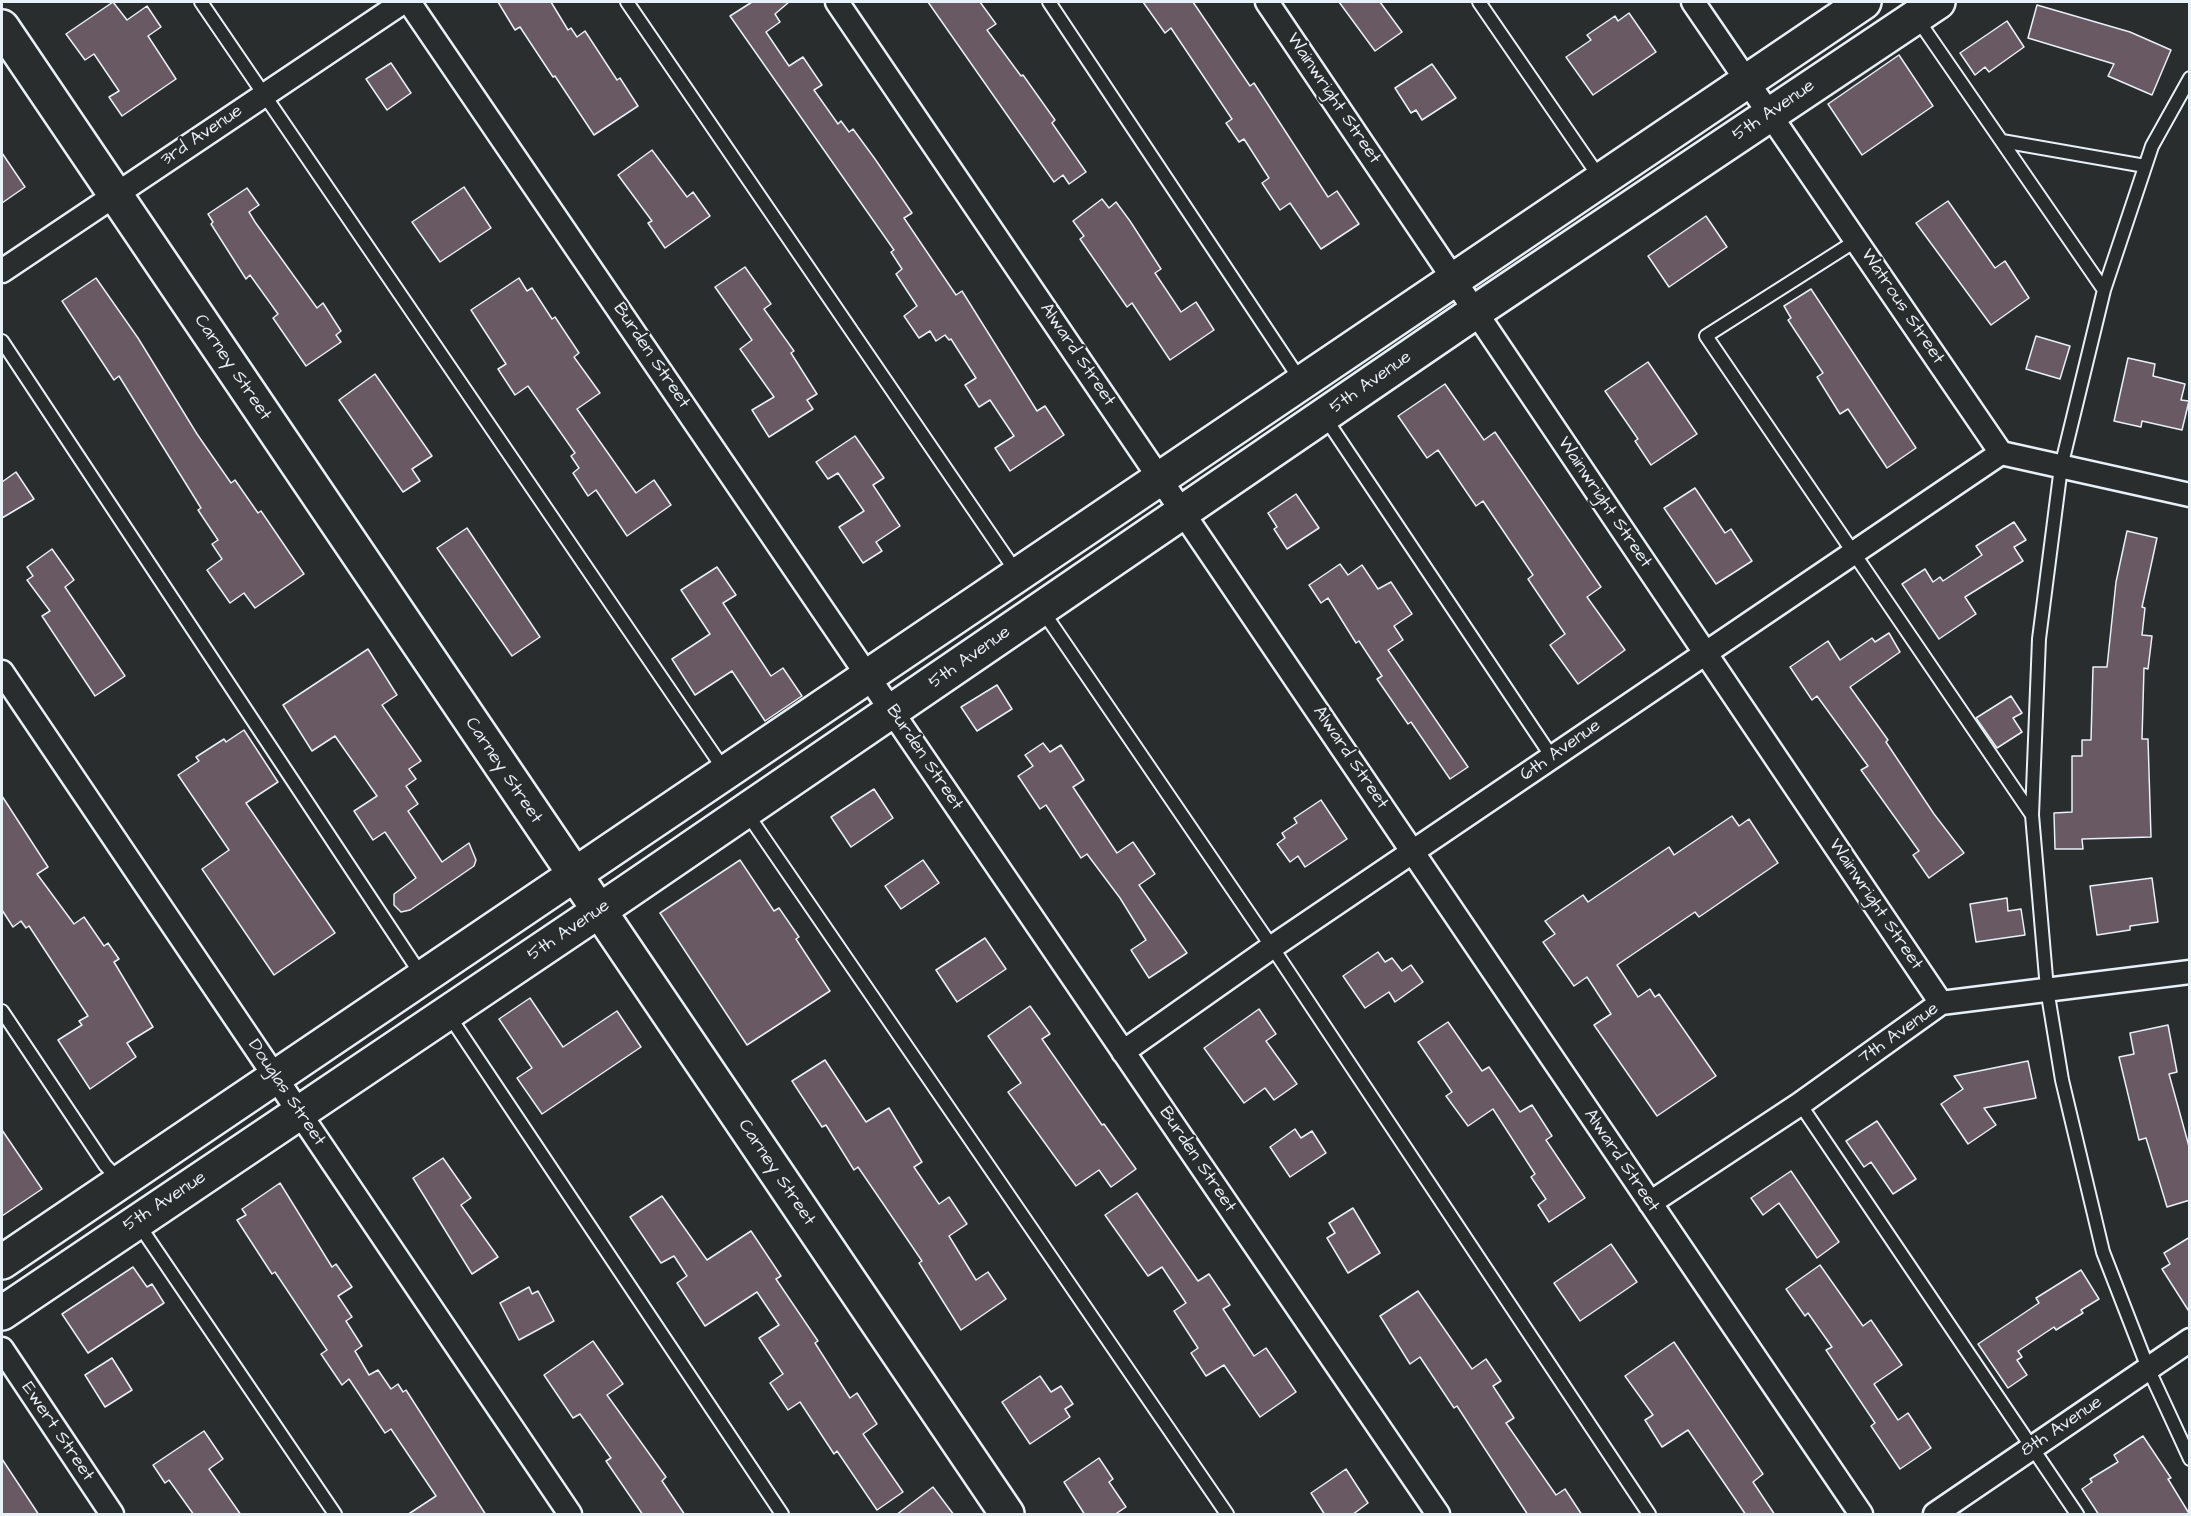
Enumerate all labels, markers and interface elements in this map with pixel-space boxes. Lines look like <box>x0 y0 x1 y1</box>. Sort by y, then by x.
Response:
street label: Wainwright Street <box>1281 29 1385 169</box>
street label: 5th Avenue <box>1729 76 1819 146</box>
street label: 3rd Avenue <box>157 101 247 171</box>
street label: Watrous Street <box>1855 245 1949 369</box>
street label: Burden Street <box>608 299 694 413</box>
street label: Alward Street <box>1035 299 1119 411</box>
street label: Carney Street <box>189 311 275 425</box>
street label: 5th Avenue <box>1326 347 1416 419</box>
street label: Wainwright Street <box>1552 433 1656 573</box>
street label: 5th Avenue <box>925 622 1015 694</box>
street label: Burden Street <box>881 701 967 815</box>
street label: Alward Street <box>1308 702 1392 814</box>
street label: Carney Street <box>460 714 546 828</box>
street label: 6th Avenue <box>1517 715 1605 787</box>
street label: Wainwright Street <box>1823 835 1927 975</box>
street label: 5th Avenue <box>524 896 614 966</box>
street label: 7th Avenue <box>1855 998 1943 1070</box>
street label: Douglas Street <box>242 1036 330 1150</box>
street label: Burden Street <box>1154 1103 1240 1217</box>
street label: Alward Street <box>1579 1105 1663 1217</box>
street label: Carney Street <box>733 1116 819 1230</box>
street label: 5th Avenue <box>119 1167 211 1237</box>
street label: Ewert Street <box>16 1378 98 1486</box>
street label: 8th Avenue <box>2017 1392 2107 1462</box>

